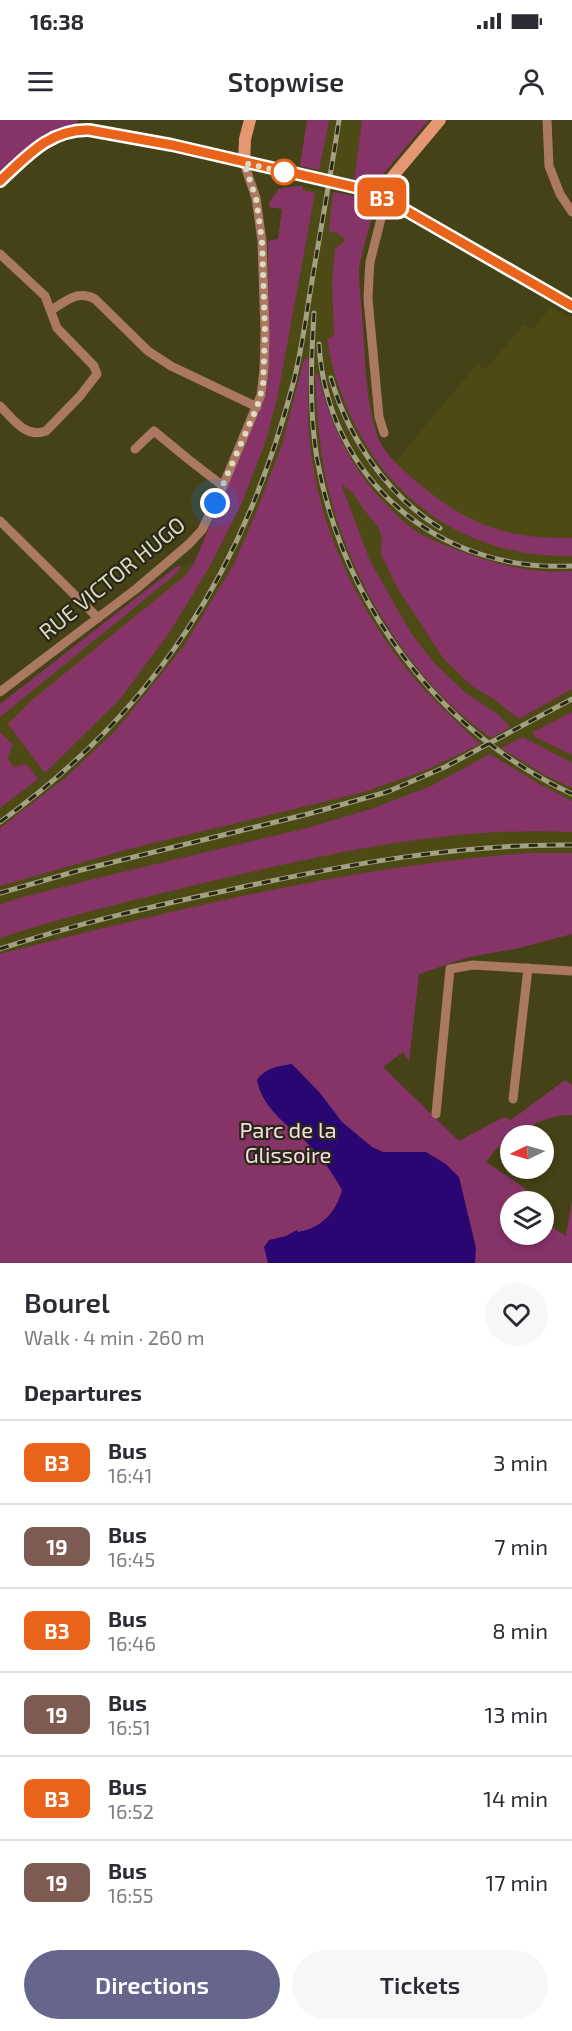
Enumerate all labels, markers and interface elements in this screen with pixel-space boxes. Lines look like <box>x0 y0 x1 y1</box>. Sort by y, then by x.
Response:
text: 16:38 <box>30 8 84 34</box>
icon: menu <box>24 65 57 98</box>
text: Stopwise <box>228 65 344 97</box>
icon: person <box>515 65 548 98</box>
unlabelled marker <box>271 159 297 185</box>
line badge: B3 <box>355 178 409 217</box>
text: B3 <box>369 185 395 210</box>
your location <box>200 488 230 518</box>
street label: RUE VICTOR HUGO <box>33 510 190 644</box>
park label: Parc de la Glissoire <box>239 1116 337 1167</box>
north arrow <box>500 1125 554 1179</box>
map controls <box>500 1125 554 1245</box>
button: layers <box>500 1191 554 1245</box>
button: heart <box>485 1283 548 1346</box>
text: Bourel <box>24 1285 110 1319</box>
text: Walk · 4 min · 260 m <box>24 1325 204 1349</box>
text: Departures <box>24 1379 142 1405</box>
text: Bus <box>108 1437 147 1463</box>
text: 3 min <box>493 1449 548 1475</box>
text: B3 <box>44 1450 70 1475</box>
text: 16:41 <box>108 1463 152 1487</box>
text: Bus <box>108 1521 147 1547</box>
text: 7 min <box>494 1533 548 1559</box>
text: 19 <box>46 1534 68 1559</box>
text: 16:45 <box>108 1547 155 1571</box>
text: Bus <box>108 1605 147 1631</box>
text: 8 min <box>492 1617 548 1643</box>
text: B3 <box>44 1618 70 1643</box>
text: 16:46 <box>108 1631 156 1655</box>
text: Bus <box>108 1689 147 1715</box>
text: 13 min <box>485 1701 548 1727</box>
text: 19 <box>46 1702 68 1727</box>
text: 16:51 <box>108 1715 151 1739</box>
text: Bus <box>108 1773 147 1799</box>
text: 14 min <box>483 1785 548 1811</box>
text: B3 <box>44 1786 70 1811</box>
text: 16:52 <box>108 1799 154 1823</box>
text: Bus <box>108 1857 147 1883</box>
text: 17 min <box>486 1869 548 1895</box>
text: 19 <box>46 1870 68 1895</box>
text: 16:55 <box>108 1883 154 1907</box>
button: Directions <box>24 1950 280 2019</box>
button: Tickets <box>292 1950 548 2019</box>

